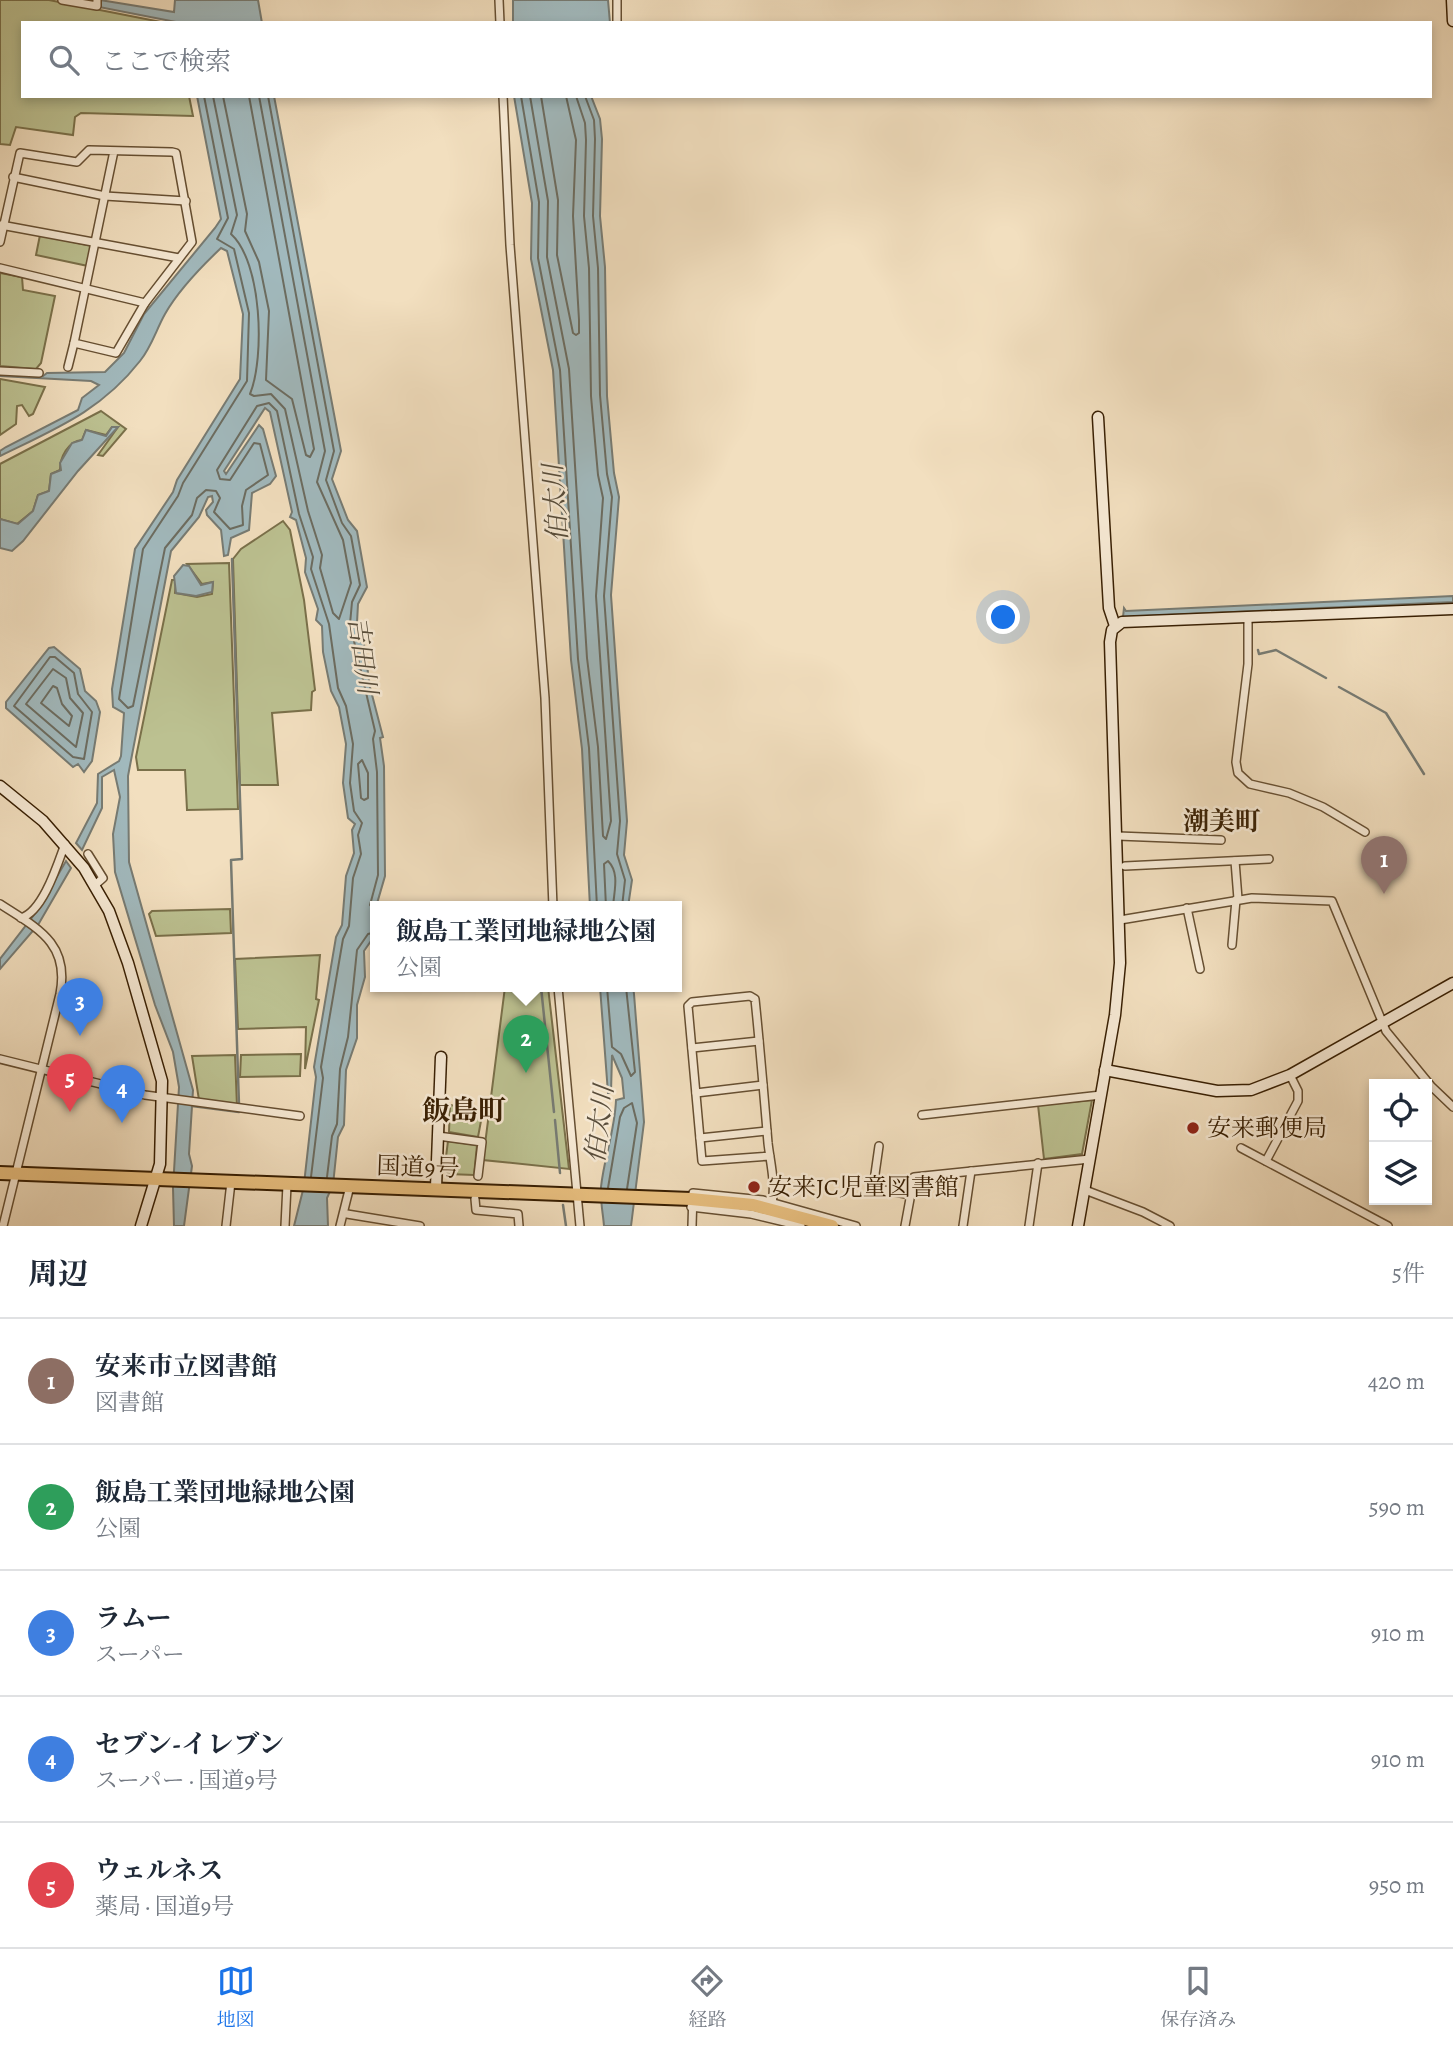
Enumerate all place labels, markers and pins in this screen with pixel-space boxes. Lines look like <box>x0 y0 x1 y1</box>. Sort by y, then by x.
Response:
pin: 1 <box>1361 836 1407 894</box>
pin: 3 <box>57 978 103 1036</box>
pin: 2 <box>503 1015 549 1073</box>
pin: 5 <box>47 1054 93 1112</box>
pin: 4 <box>99 1065 145 1123</box>
place label: 安来郵便局 <box>1207 1112 1327 1144</box>
marker: 安来郵便局 <box>1185 1120 1201 1136</box>
place label: 安来JC児童図書館 <box>768 1171 959 1203</box>
marker: 安来JC児童図書館 <box>746 1179 762 1195</box>

